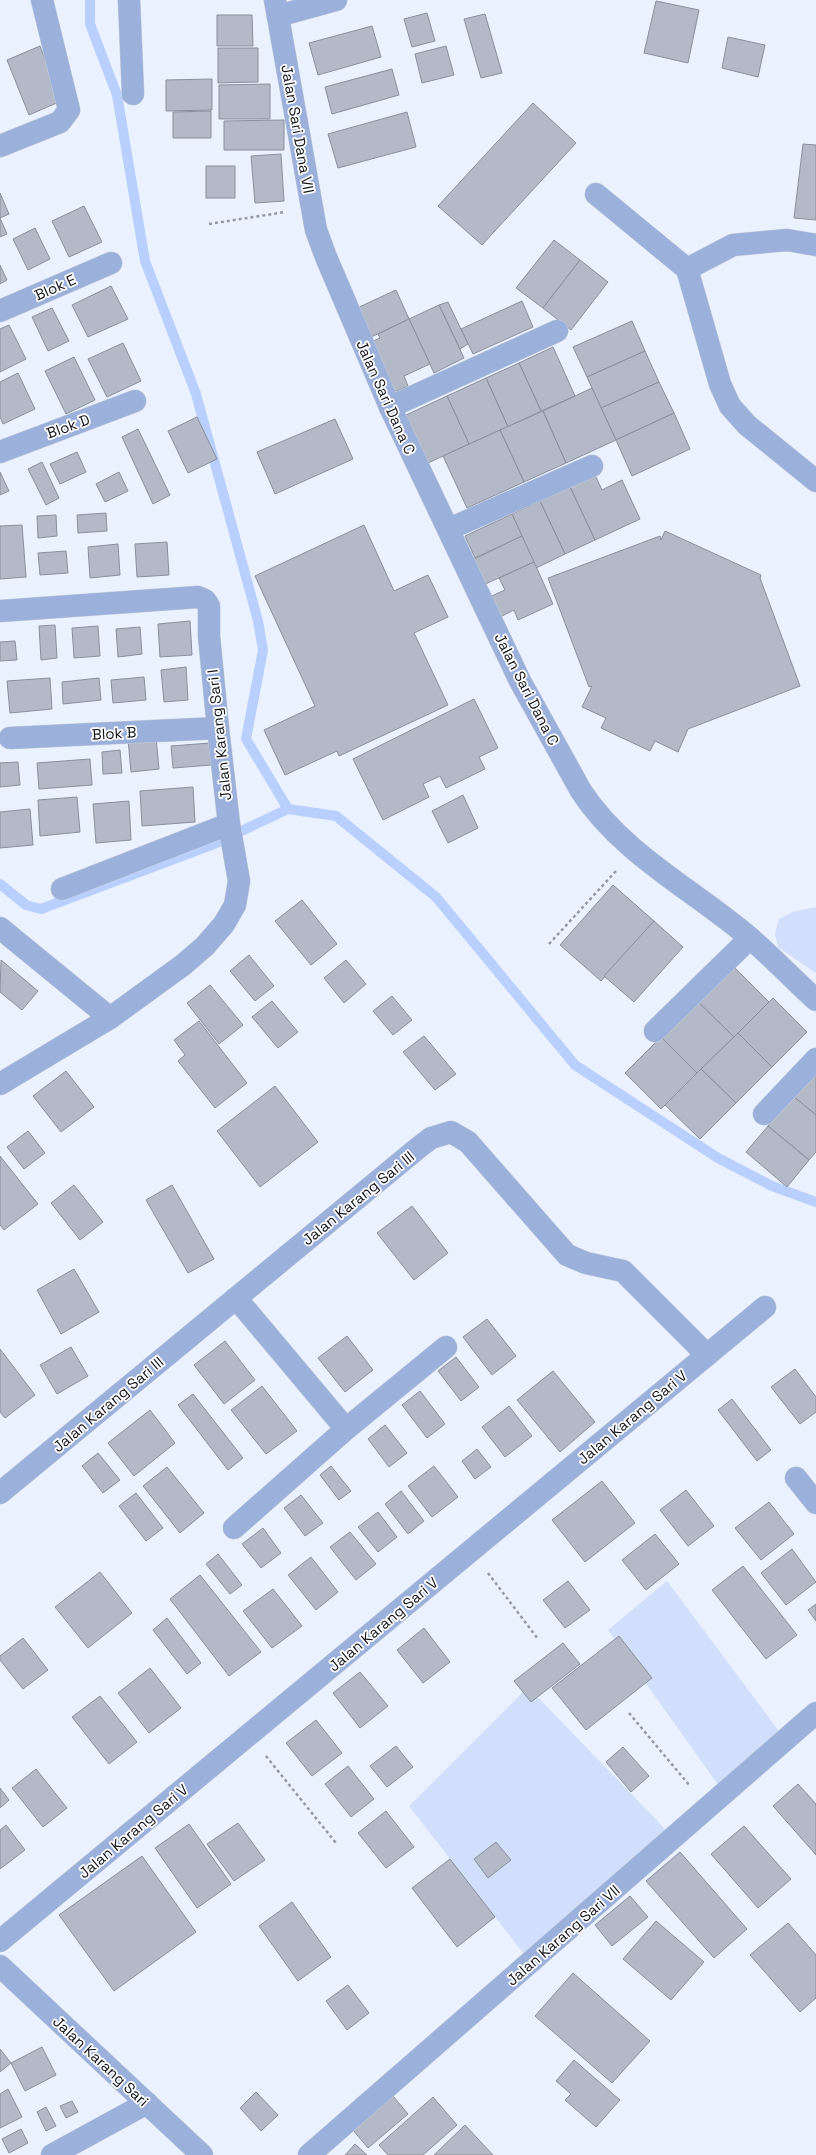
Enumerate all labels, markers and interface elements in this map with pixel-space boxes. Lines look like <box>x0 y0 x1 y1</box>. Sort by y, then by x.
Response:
street label: Jalan Sari Dana VII <box>277 63 319 195</box>
street label: Blok E <box>31 270 79 304</box>
street label: Jalan Sari Dana C <box>352 337 420 457</box>
street label: Blok D <box>44 409 92 443</box>
street label: Jalan Sari Dana C <box>491 630 563 748</box>
street label: Jalan Karang Sari I <box>203 669 235 801</box>
street label: Blok B <box>91 722 137 744</box>
street label: Jalan Karang Sari III <box>298 1147 418 1249</box>
street label: Jalan Karang Sari III <box>49 1352 167 1456</box>
street label: Jalan Karang Sari V <box>573 1366 691 1468</box>
street label: Jalan Karang Sari V <box>324 1573 442 1675</box>
street label: Jalan Karang Sari V <box>74 1780 192 1882</box>
street label: Jalan Karang Sari VII <box>502 1880 624 1990</box>
street label: Jalan Karang Sari <box>49 2012 153 2110</box>

